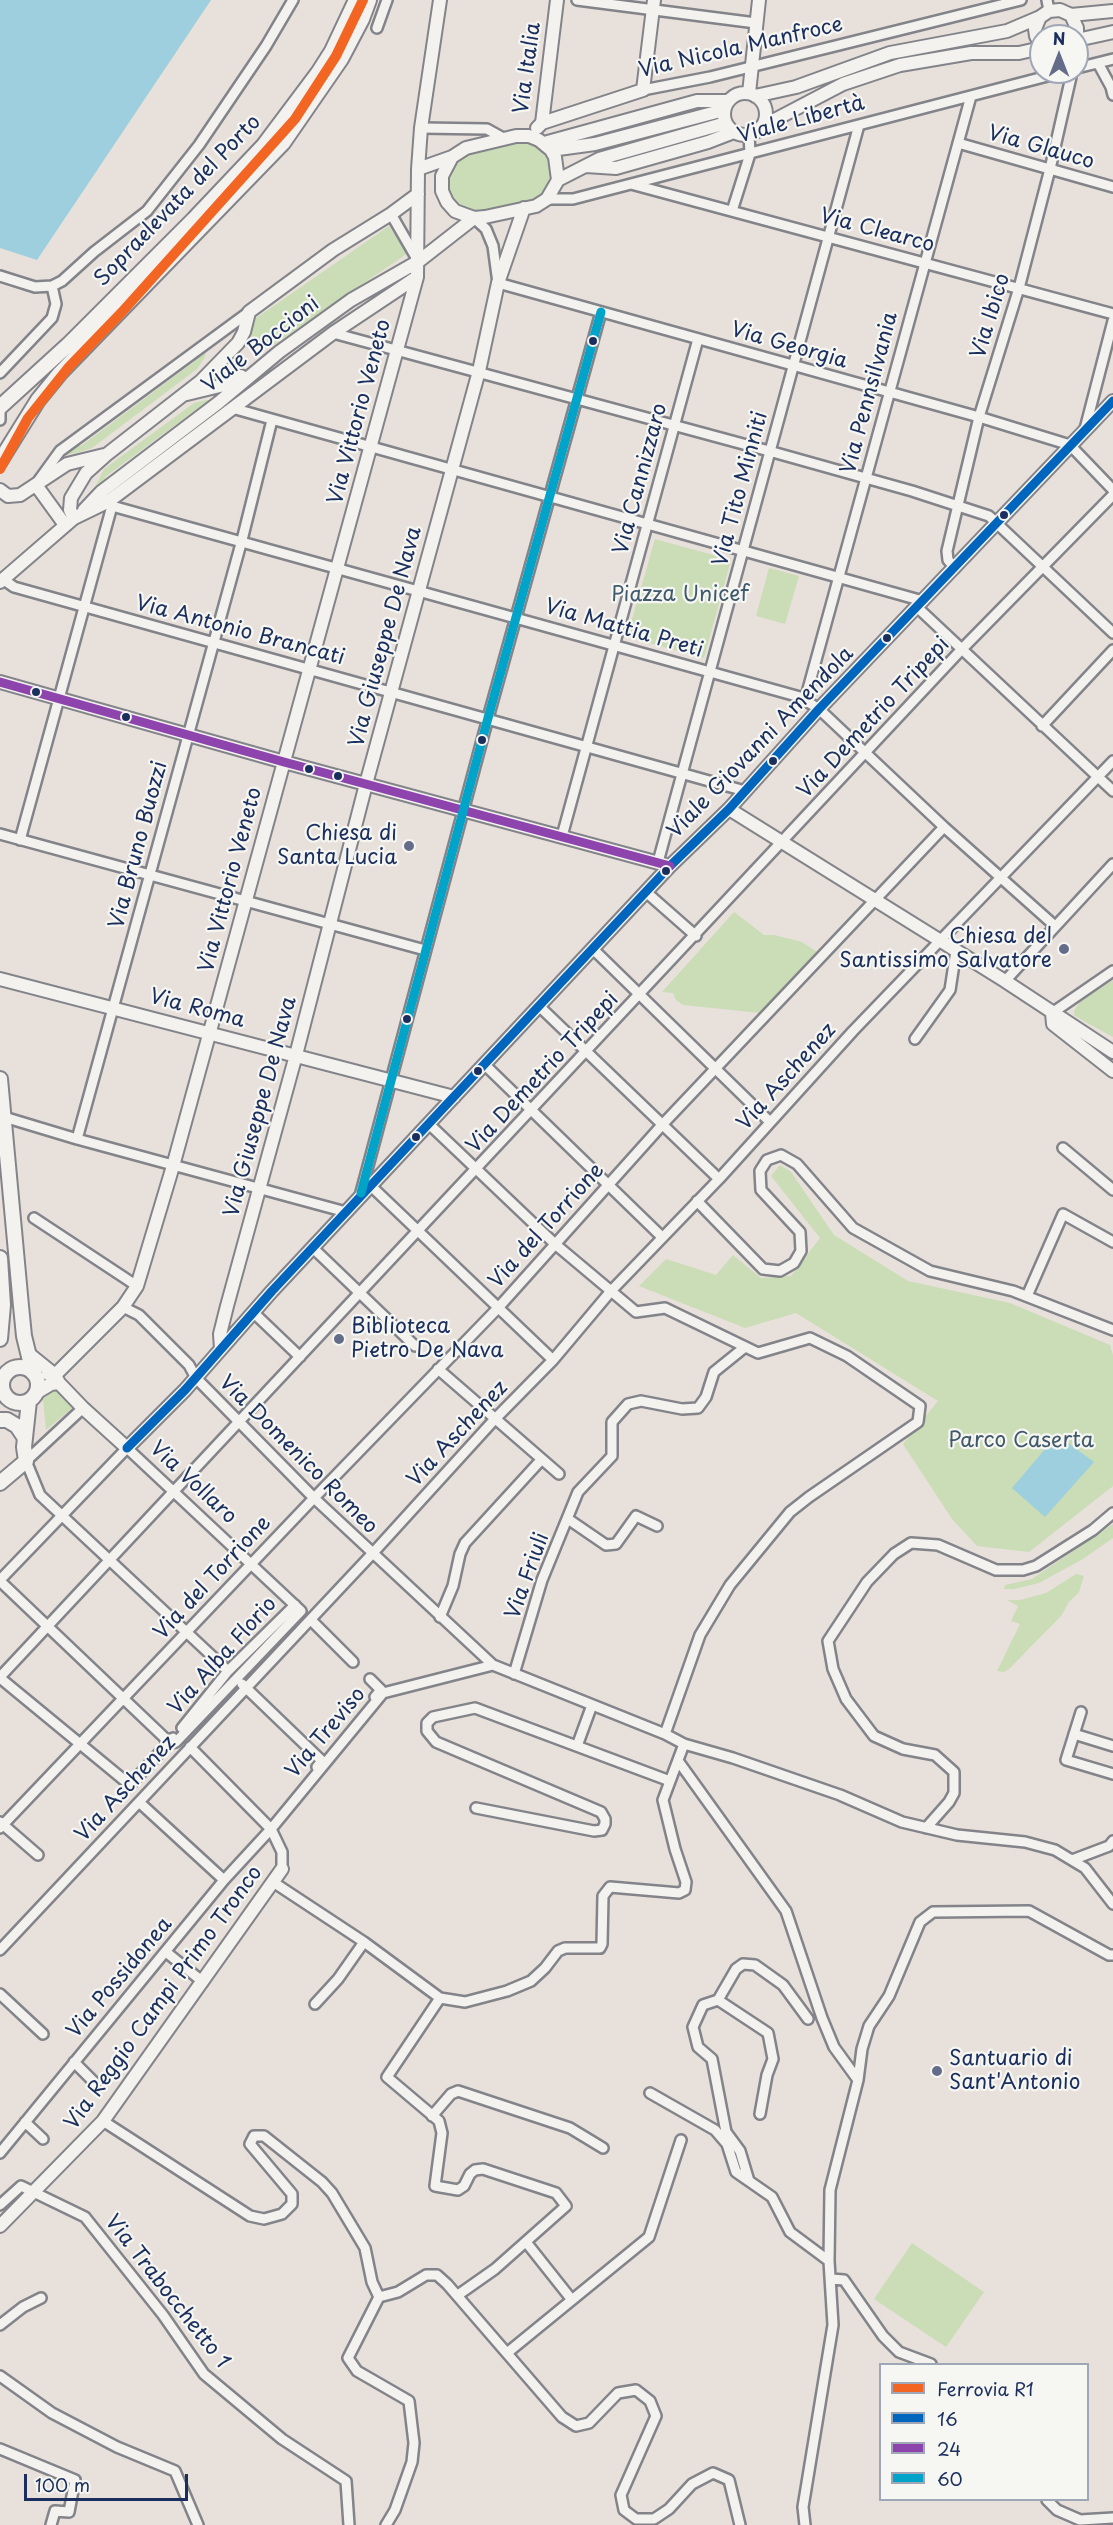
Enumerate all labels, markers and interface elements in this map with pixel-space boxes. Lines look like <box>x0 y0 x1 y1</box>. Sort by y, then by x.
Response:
street label: Via Nicola Manfroce <box>637 12 845 84</box>
street label: Via Italia <box>509 21 547 115</box>
north arrow <box>1029 24 1089 84</box>
text: N <box>1053 26 1065 50</box>
street label: Viale Libertà <box>735 91 867 149</box>
street label: Sopraelevata del Porto <box>90 110 266 292</box>
street label: Via Glauco <box>985 121 1097 175</box>
street label: Via Clearco <box>817 204 937 258</box>
street label: Via Ibico <box>966 271 1016 361</box>
street label: Viale Boccioni <box>197 291 325 399</box>
street label: Via Pennsilvania <box>836 309 904 477</box>
street label: Via Vittorio Veneto <box>323 317 397 507</box>
street label: Via Georgia <box>728 317 850 375</box>
unlabelled marker <box>587 335 599 347</box>
street label: Via Cannizzaro <box>609 401 673 557</box>
street label: Via Tito Minniti <box>708 409 774 569</box>
unlabelled marker <box>998 509 1010 521</box>
street label: Via Giuseppe De Nava <box>344 524 428 750</box>
park label: Piazza Unicef <box>611 582 749 608</box>
street label: Via Antonio Brancati <box>133 591 347 671</box>
street label: Via Mattia Preti <box>542 594 706 664</box>
street label: Via Demetrio Tripepi <box>793 632 955 804</box>
unlabelled marker <box>881 632 893 644</box>
street label: Viale Giovanni Amendola <box>663 642 859 844</box>
unlabelled marker <box>30 686 42 698</box>
unlabelled marker <box>120 711 132 723</box>
unlabelled marker <box>476 734 488 746</box>
unlabelled marker <box>767 755 779 767</box>
street label: Via Bruno Buozzi <box>105 758 173 932</box>
unlabelled marker <box>303 763 315 775</box>
unlabelled marker <box>332 770 344 782</box>
street label: Via Vittorio Veneto <box>194 785 268 975</box>
place label: Chiesa di Santa Lucia <box>277 821 397 871</box>
marker: Chiesa di Santa Lucia <box>402 839 416 853</box>
unlabelled marker <box>660 865 672 877</box>
place label: Chiesa del Santissimo Salvatore <box>839 924 1052 974</box>
marker: Chiesa del Santissimo Salvatore <box>1057 942 1071 956</box>
street label: Via Roma <box>147 984 247 1034</box>
street label: Via Demetrio Tripepi <box>462 987 624 1159</box>
street label: Via Giuseppe De Nava <box>219 994 303 1220</box>
unlabelled marker <box>401 1013 413 1025</box>
street label: Via Aschenez <box>732 1018 842 1136</box>
unlabelled marker <box>472 1065 484 1077</box>
unlabelled marker <box>410 1131 422 1143</box>
street label: Via del Torrione <box>484 1158 610 1294</box>
place label: Biblioteca Pietro De Nava <box>351 1314 504 1364</box>
marker: Biblioteca Pietro De Nava <box>332 1332 346 1346</box>
street label: Via Domenico Romeo <box>213 1370 383 1540</box>
street label: Via Aschenez <box>403 1376 513 1492</box>
park label: Parco Caserta <box>948 1428 1094 1454</box>
street label: Via Vollaro <box>144 1436 242 1530</box>
street label: Via del Torrione <box>149 1511 277 1645</box>
street label: Via Friuli <box>501 1529 555 1623</box>
street label: Via Alba Florio <box>164 1592 282 1720</box>
street label: Via Treviso <box>281 1683 371 1783</box>
street label: Via Aschenez <box>71 1731 181 1847</box>
street label: Via Reggio Campi Primo Tronco <box>60 1861 268 2135</box>
street label: Via Possidonea <box>62 1913 178 2043</box>
place label: Santuario di Sant'Antonio <box>949 2046 1080 2096</box>
marker: Santuario di Sant'Antonio <box>930 2064 944 2078</box>
street label: Via Trabocchetto 1 <box>99 2210 235 2374</box>
legend <box>879 2363 1089 2501</box>
text: Ferrovia R1 <box>937 2375 1034 2402</box>
text: 16 <box>937 2405 958 2432</box>
text: 24 <box>937 2435 961 2462</box>
scale bar <box>27 2462 190 2500</box>
text: 60 <box>937 2465 963 2492</box>
text: 100 m <box>35 2471 90 2498</box>

